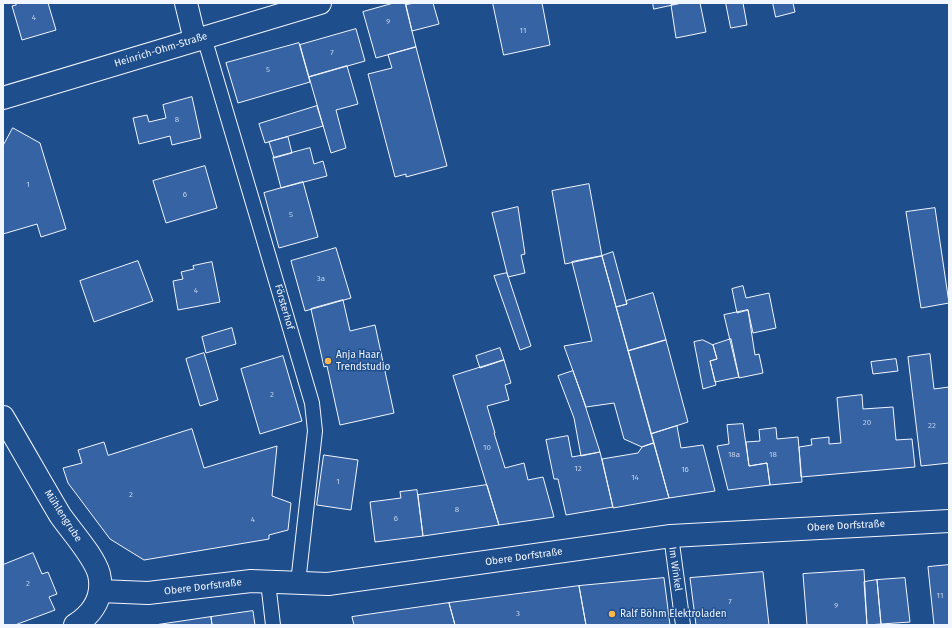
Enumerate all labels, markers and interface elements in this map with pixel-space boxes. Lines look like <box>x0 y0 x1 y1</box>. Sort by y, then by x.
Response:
house number: 4 <box>32 13 36 23</box>
house number: 9 <box>386 17 390 27</box>
house number: 11 <box>520 26 526 36</box>
street label: Heinrich-Ohm-Straße <box>113 30 209 70</box>
house number: 7 <box>330 48 334 58</box>
house number: 5 <box>266 65 270 75</box>
house number: 8 <box>175 115 179 125</box>
house number: 1 <box>26 180 30 190</box>
house number: 6 <box>183 190 187 200</box>
house number: 5 <box>289 210 293 220</box>
house number: 3a <box>317 274 325 284</box>
street label: Försterhof <box>272 283 296 331</box>
house number: 4 <box>194 286 198 296</box>
place label: Anja Haar Trendstudio <box>336 349 390 372</box>
marker: Anja Haar Trendstudio <box>323 356 333 366</box>
house number: 2 <box>270 390 274 400</box>
house number: 20 <box>863 418 871 428</box>
house number: 22 <box>928 421 936 431</box>
house number: 10 <box>483 443 491 453</box>
house number: 18a <box>728 450 740 460</box>
house number: 18 <box>769 450 777 460</box>
house number: 12 <box>574 464 582 474</box>
house number: 16 <box>681 465 689 475</box>
house number: 14 <box>631 473 639 483</box>
house number: 1 <box>336 477 340 487</box>
street label: Mühlengrube <box>42 488 84 544</box>
house number: 2 <box>129 490 133 500</box>
house number: 8 <box>455 505 459 515</box>
house number: 6 <box>394 514 398 524</box>
house number: 4 <box>251 515 255 525</box>
street label: Obere Dorfstraße <box>807 518 885 534</box>
street label: Obere Dorfstraße <box>485 546 563 568</box>
street label: Im Winkel <box>666 546 684 592</box>
street label: Obere Dorfstraße <box>164 576 242 598</box>
house number: 2 <box>26 579 30 589</box>
house number: 11 <box>937 591 943 601</box>
house number: 7 <box>728 597 732 607</box>
house number: 9 <box>834 601 838 611</box>
place label: Ralf Böhm Elektroladen <box>620 608 727 620</box>
house number: 3 <box>516 609 520 619</box>
marker: Ralf Böhm Elektroladen <box>607 609 617 619</box>

